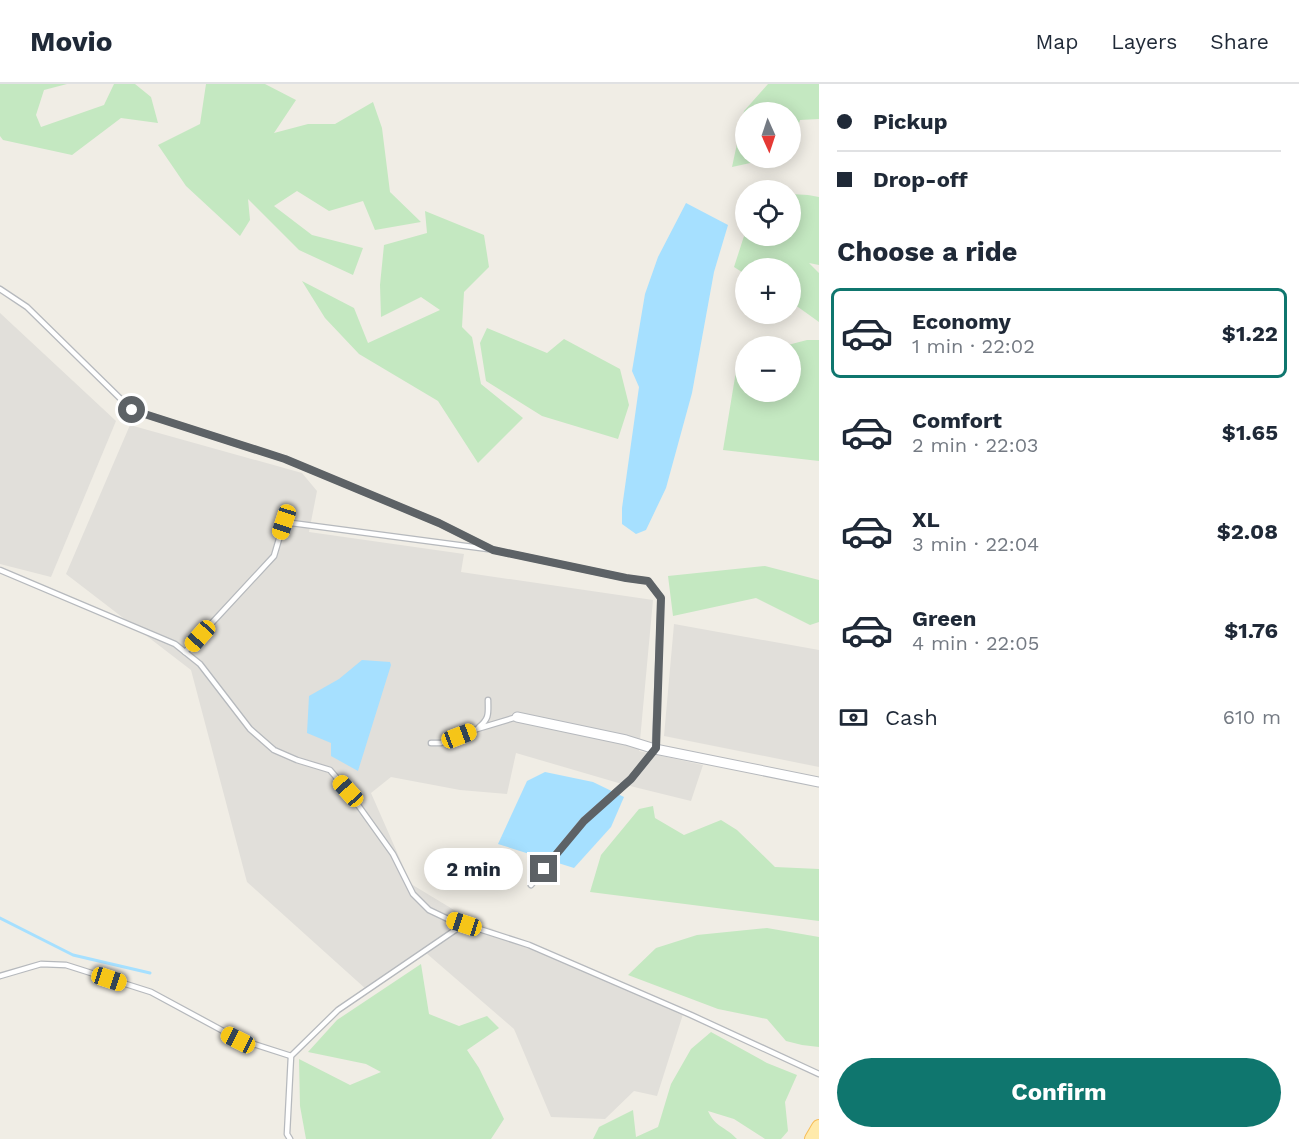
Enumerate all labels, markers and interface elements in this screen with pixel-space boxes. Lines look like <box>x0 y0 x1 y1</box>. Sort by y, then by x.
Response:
text: Movio <box>30 25 113 58</box>
text: Map <box>1035 29 1078 54</box>
text: Layers <box>1111 29 1177 54</box>
text: Share <box>1210 29 1269 54</box>
north arrow <box>735 102 801 168</box>
map controls <box>735 102 801 402</box>
text: Pickup <box>873 109 948 134</box>
text: Drop-off <box>873 167 968 192</box>
button: locate <box>735 180 801 246</box>
text: Choose a ride <box>837 236 1017 268</box>
button: + <box>735 258 801 324</box>
icon: car <box>840 306 894 360</box>
text: Economy <box>912 309 1011 334</box>
text: $1.22 <box>1222 321 1278 346</box>
text: 1 min · 22:02 <box>912 334 1035 358</box>
button: − <box>735 336 801 402</box>
route start <box>118 396 145 423</box>
icon: car <box>840 405 894 459</box>
text: Comfort <box>912 408 1002 433</box>
text: $1.65 <box>1222 420 1278 445</box>
text: 2 min · 22:03 <box>912 433 1038 457</box>
car <box>270 502 298 542</box>
icon: car <box>840 504 894 558</box>
text: XL <box>912 507 940 532</box>
text: $2.08 <box>1217 519 1278 544</box>
text: 3 min · 22:04 <box>912 532 1039 556</box>
icon: car <box>840 603 894 657</box>
text: Green <box>912 606 976 631</box>
car <box>181 617 219 655</box>
text: $1.76 <box>1224 618 1278 643</box>
text: 4 min · 22:05 <box>912 631 1039 655</box>
icon: cash <box>837 701 870 734</box>
text: Cash <box>885 705 938 730</box>
text: 610 m <box>1223 705 1281 729</box>
car <box>439 721 479 751</box>
car <box>329 772 367 810</box>
callout: 2 min <box>424 848 523 890</box>
route end <box>530 855 557 882</box>
text: 2 min <box>446 857 501 881</box>
car <box>444 910 484 938</box>
car <box>89 965 129 993</box>
car <box>218 1024 258 1056</box>
button: Confirm <box>837 1058 1281 1127</box>

